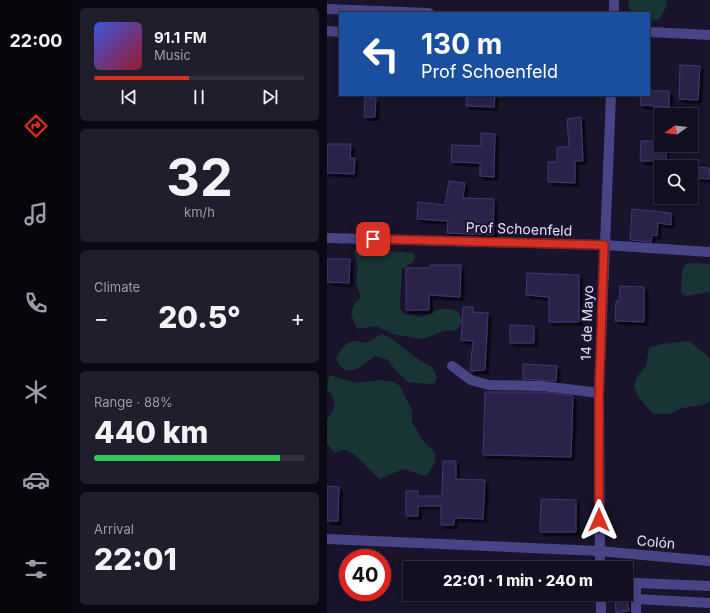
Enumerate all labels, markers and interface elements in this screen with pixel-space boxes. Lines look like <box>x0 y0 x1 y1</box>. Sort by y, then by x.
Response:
text: 130 m <box>421 27 502 61</box>
text: 91.1 FM <box>154 28 207 47</box>
icon: left <box>355 28 407 80</box>
text: 22:00 <box>10 30 62 51</box>
text: Music <box>154 47 191 63</box>
text: Prof Schoenfeld <box>421 61 558 82</box>
icon: previous <box>118 86 140 108</box>
icon: pause <box>188 86 210 108</box>
icon: next <box>259 86 281 108</box>
north arrow <box>654 108 698 152</box>
map controls <box>654 108 698 204</box>
icon: directions <box>22 112 50 140</box>
text: 32 <box>166 146 233 209</box>
button: search <box>654 160 698 204</box>
icon: music <box>22 200 50 228</box>
text: km/h <box>184 204 215 220</box>
street label: Prof Schoenfeld <box>466 218 573 239</box>
pin <box>356 222 390 256</box>
icon: arrive <box>362 228 384 250</box>
text: Climate <box>94 279 140 295</box>
street label: 14 de Mayo <box>577 285 596 361</box>
icon: phone <box>22 289 50 317</box>
text: 20.5° <box>158 299 241 335</box>
text: − <box>94 305 109 331</box>
text: + <box>290 305 305 331</box>
icon: climate <box>22 378 50 406</box>
text: Range · 88% <box>94 394 173 410</box>
text: 440 km <box>94 414 208 450</box>
icon: car <box>22 466 50 494</box>
position arrow <box>578 499 620 541</box>
text: Arrival <box>94 521 134 537</box>
street label: Colón <box>636 531 676 552</box>
text: 22:01 <box>94 541 177 577</box>
speed limit sign: 40 <box>339 549 391 601</box>
icon: filters <box>22 555 50 583</box>
text: 22:01 · 1 min · 240 m <box>443 571 593 590</box>

